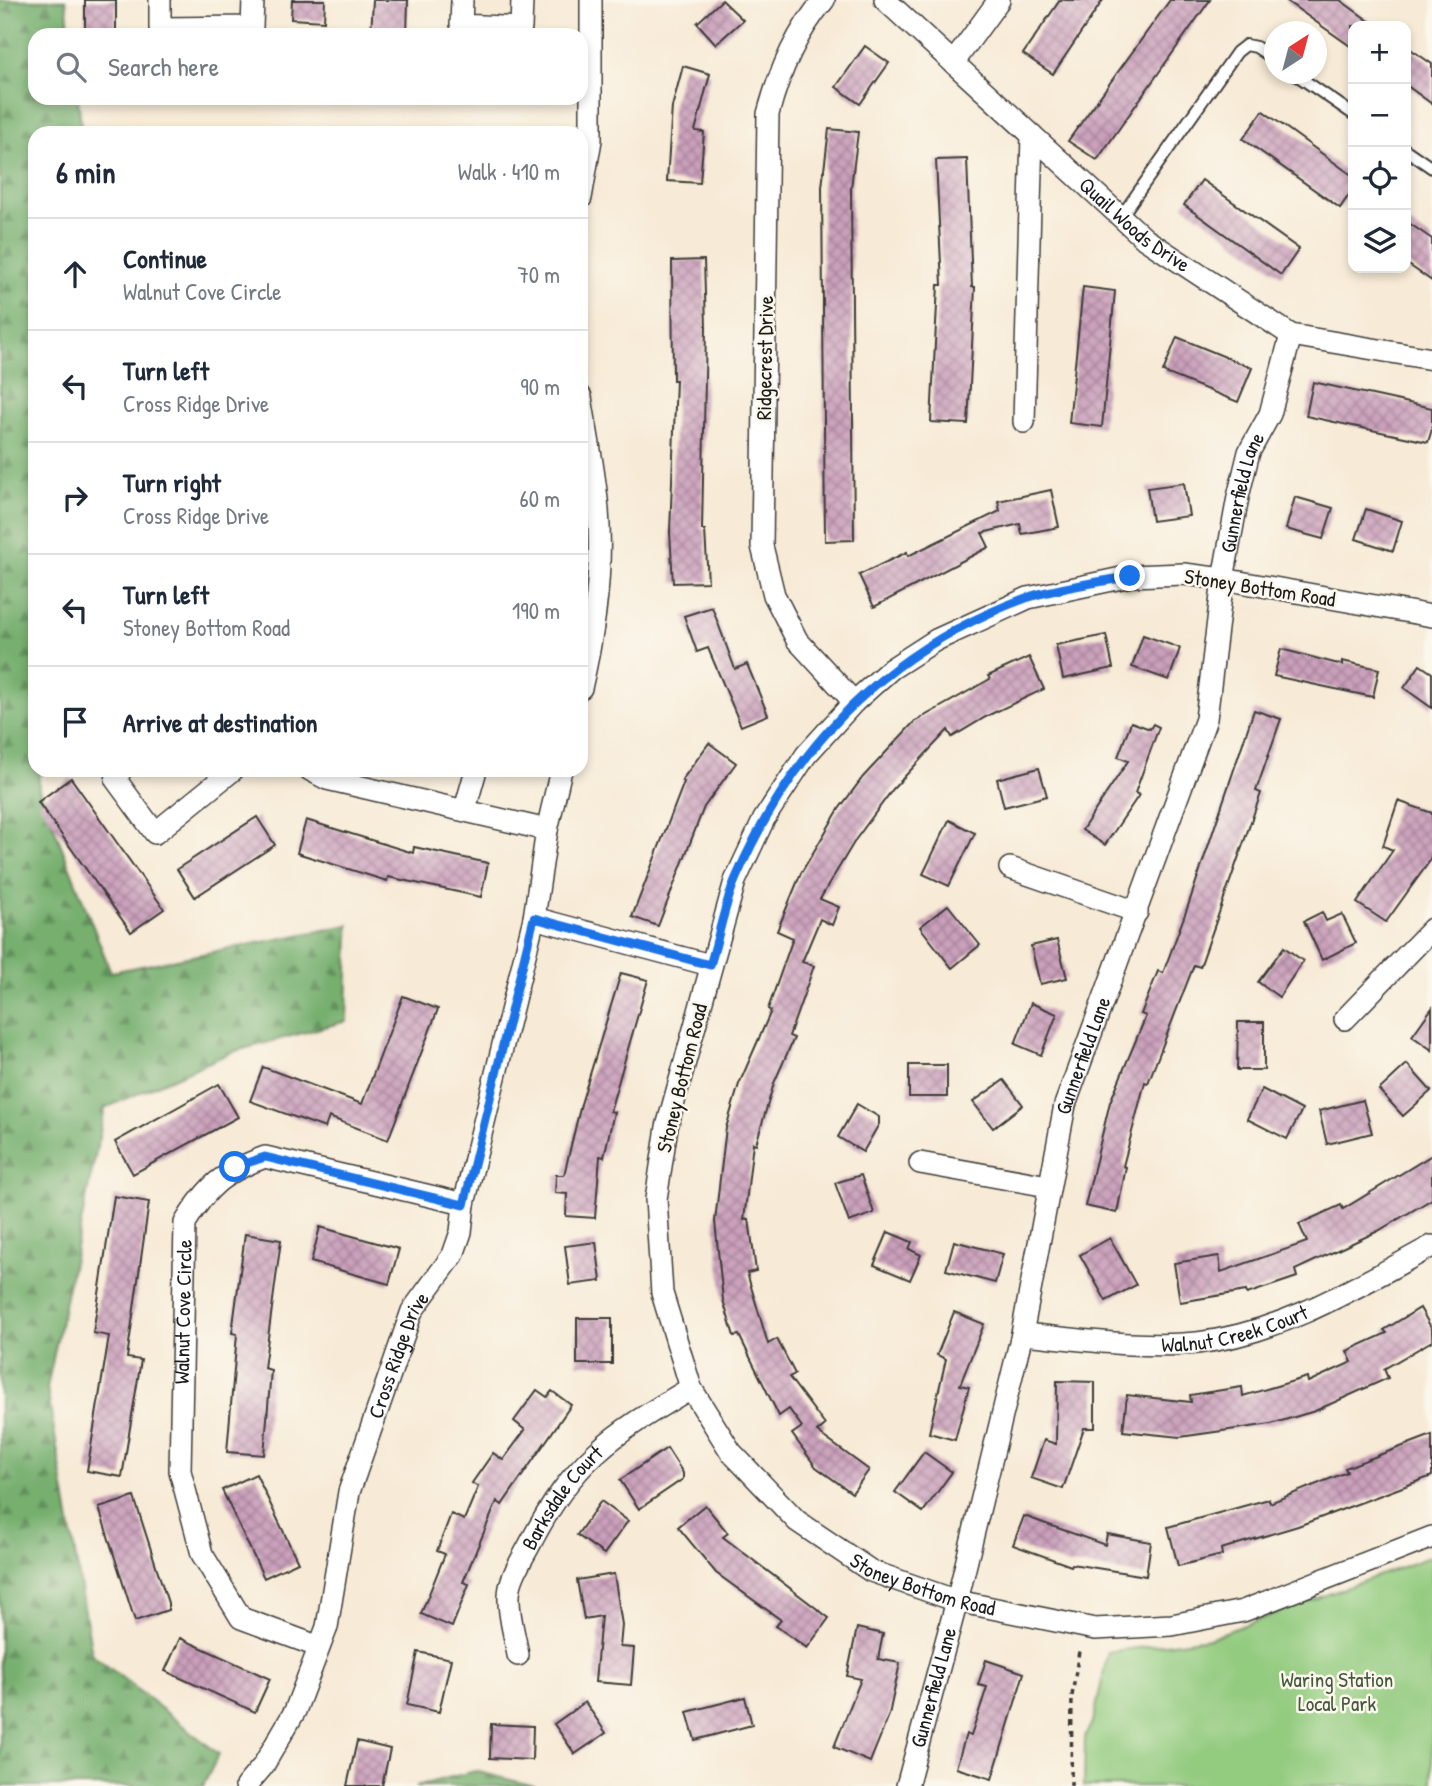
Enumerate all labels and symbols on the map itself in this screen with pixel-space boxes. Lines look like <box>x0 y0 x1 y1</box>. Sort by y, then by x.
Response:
north arrow <box>1264 21 1327 84</box>
street label: Quail Woods Drive <box>1073 170 1196 279</box>
street label: Ridgecrest Drive <box>749 296 780 420</box>
street label: Gunnerfield Lane <box>1213 427 1271 555</box>
route end <box>1114 560 1145 591</box>
street label: Stoney Bottom Road <box>1183 561 1338 614</box>
street label: Gunnerfield Lane <box>1049 993 1117 1116</box>
street label: Stoney Bottom Road <box>649 1000 714 1155</box>
route start <box>219 1151 250 1182</box>
street label: Walnut Cove Circle <box>167 1239 199 1384</box>
street label: Cross Ridge Drive <box>361 1285 435 1422</box>
street label: Walnut Creek Court <box>1161 1297 1313 1359</box>
street label: Barksdale Court <box>515 1438 610 1555</box>
street label: Stoney Bottom Road <box>844 1546 998 1622</box>
street label: Gunnerfield Lane <box>903 1624 963 1751</box>
park label: Waring Station Local Park <box>1281 1665 1393 1718</box>

